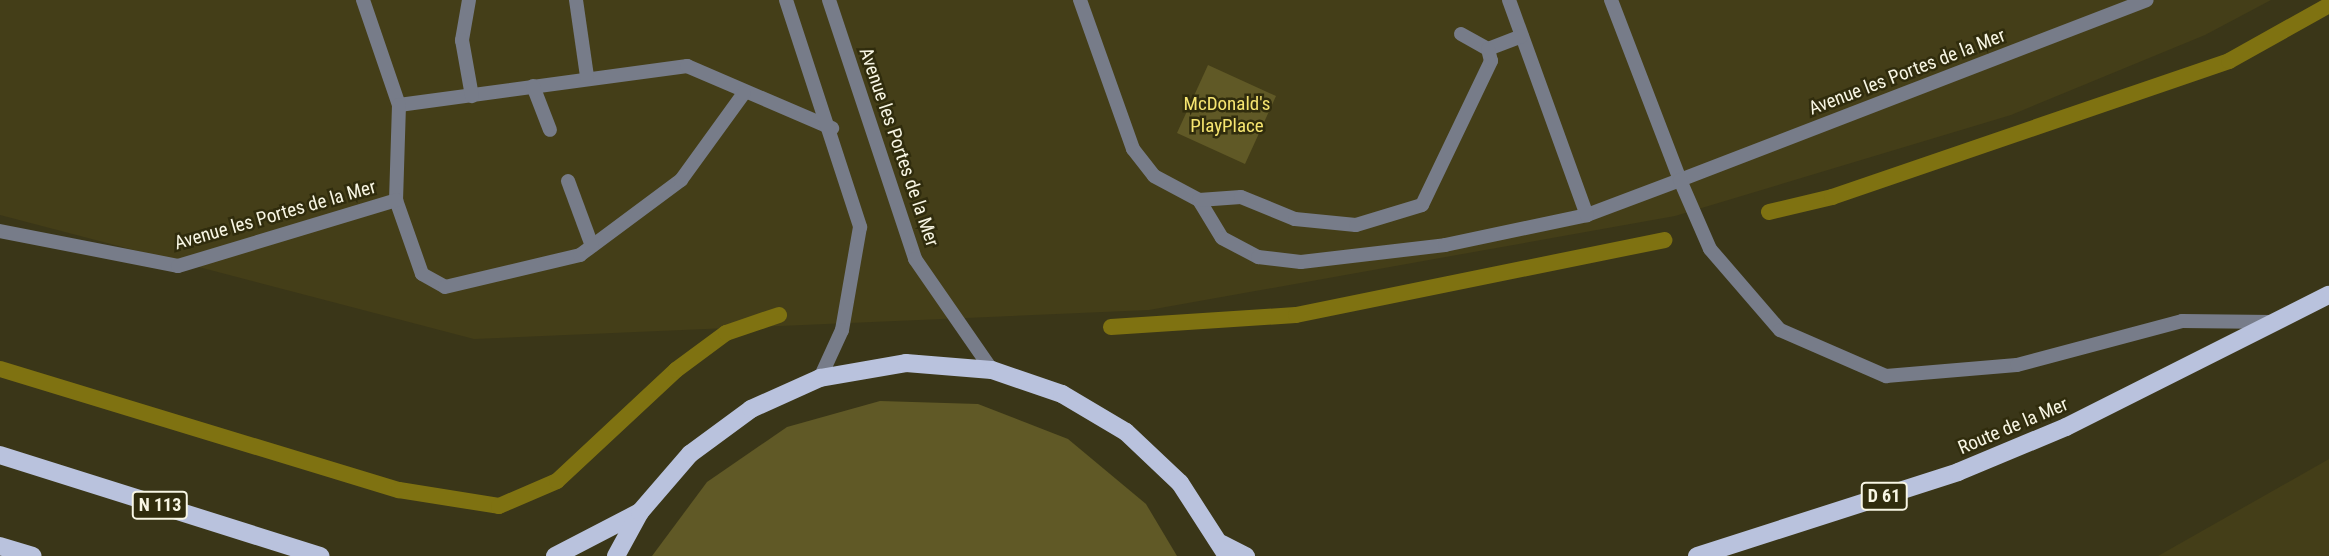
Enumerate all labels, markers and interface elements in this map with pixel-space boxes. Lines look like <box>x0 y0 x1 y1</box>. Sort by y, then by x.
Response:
street label: Avenue les Portes de la Mer <box>1806 24 2008 120</box>
street label: Avenue les Portes de la Mer <box>854 45 944 249</box>
park label: McDonald's PlayPlace <box>1184 93 1270 137</box>
street label: Avenue les Portes de la Mer <box>172 175 378 255</box>
street label: Route de la Mer <box>1955 393 2071 459</box>
road number: D 61 <box>1860 482 1909 510</box>
road number: N 113 <box>130 490 190 520</box>

